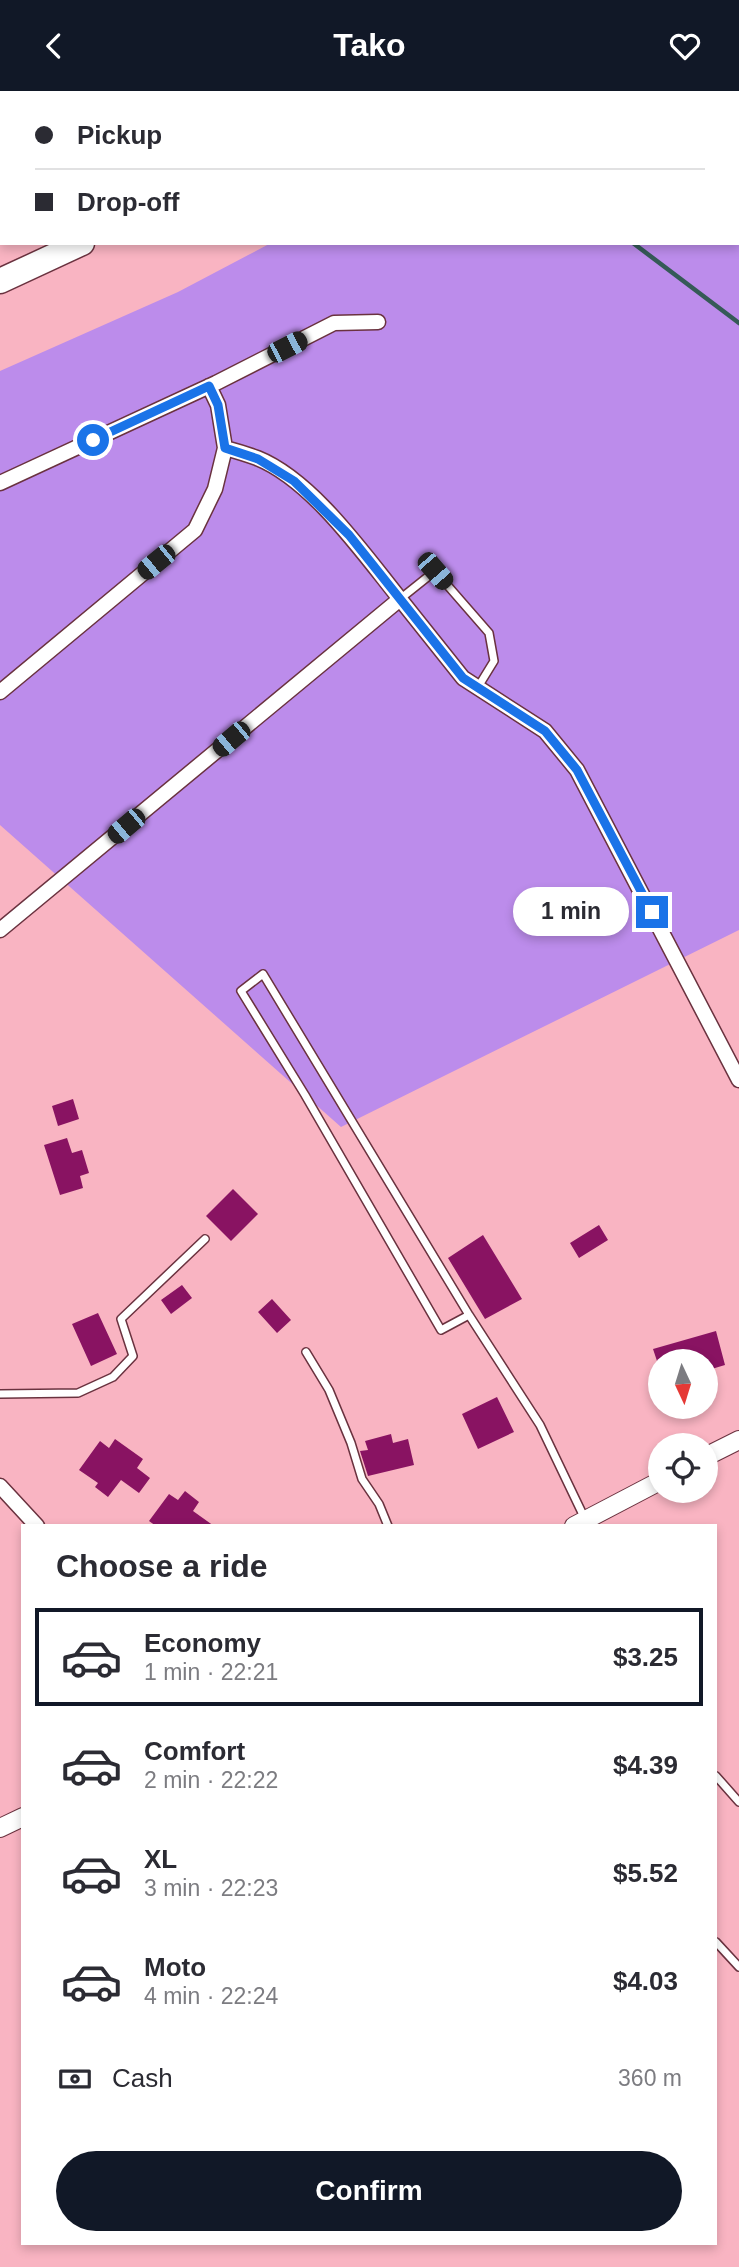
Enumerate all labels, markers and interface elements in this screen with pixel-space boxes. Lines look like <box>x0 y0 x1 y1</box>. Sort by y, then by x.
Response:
icon: back <box>35 27 73 65</box>
text: Tako <box>333 27 406 63</box>
icon: heart <box>666 27 704 65</box>
text: Pickup <box>77 120 162 150</box>
text: Drop-off <box>77 187 180 217</box>
car <box>264 328 311 366</box>
route start <box>77 424 109 456</box>
car <box>134 541 179 583</box>
car <box>414 548 457 594</box>
car <box>209 717 254 761</box>
car <box>104 804 149 848</box>
callout: 1 min <box>512 887 628 937</box>
route end <box>636 896 668 928</box>
text: 1 min <box>541 898 601 924</box>
north arrow <box>648 1349 718 1419</box>
map controls <box>648 1349 718 1503</box>
button: locate <box>648 1433 718 1503</box>
text: Choose a ride <box>56 1548 268 1584</box>
icon: car <box>60 1626 123 1689</box>
text: Economy <box>144 1628 261 1658</box>
text: $3.25 <box>613 1642 678 1672</box>
text: 1 min · 22:21 <box>144 1659 278 1685</box>
icon: car <box>60 1734 123 1797</box>
text: Comfort <box>144 1736 245 1766</box>
text: $4.39 <box>613 1750 678 1780</box>
text: 2 min · 22:22 <box>144 1767 278 1793</box>
icon: car <box>60 1842 123 1905</box>
text: XL <box>144 1844 177 1874</box>
text: $5.52 <box>613 1858 678 1888</box>
text: 3 min · 22:23 <box>144 1875 278 1901</box>
icon: car <box>60 1950 123 2013</box>
text: Moto <box>144 1952 206 1982</box>
text: $4.03 <box>613 1966 678 1996</box>
text: 4 min · 22:24 <box>144 1983 278 2009</box>
icon: cash <box>56 2060 94 2098</box>
text: Cash <box>112 2063 173 2093</box>
text: 360 m <box>618 2065 682 2091</box>
button: Confirm <box>56 2151 682 2231</box>

